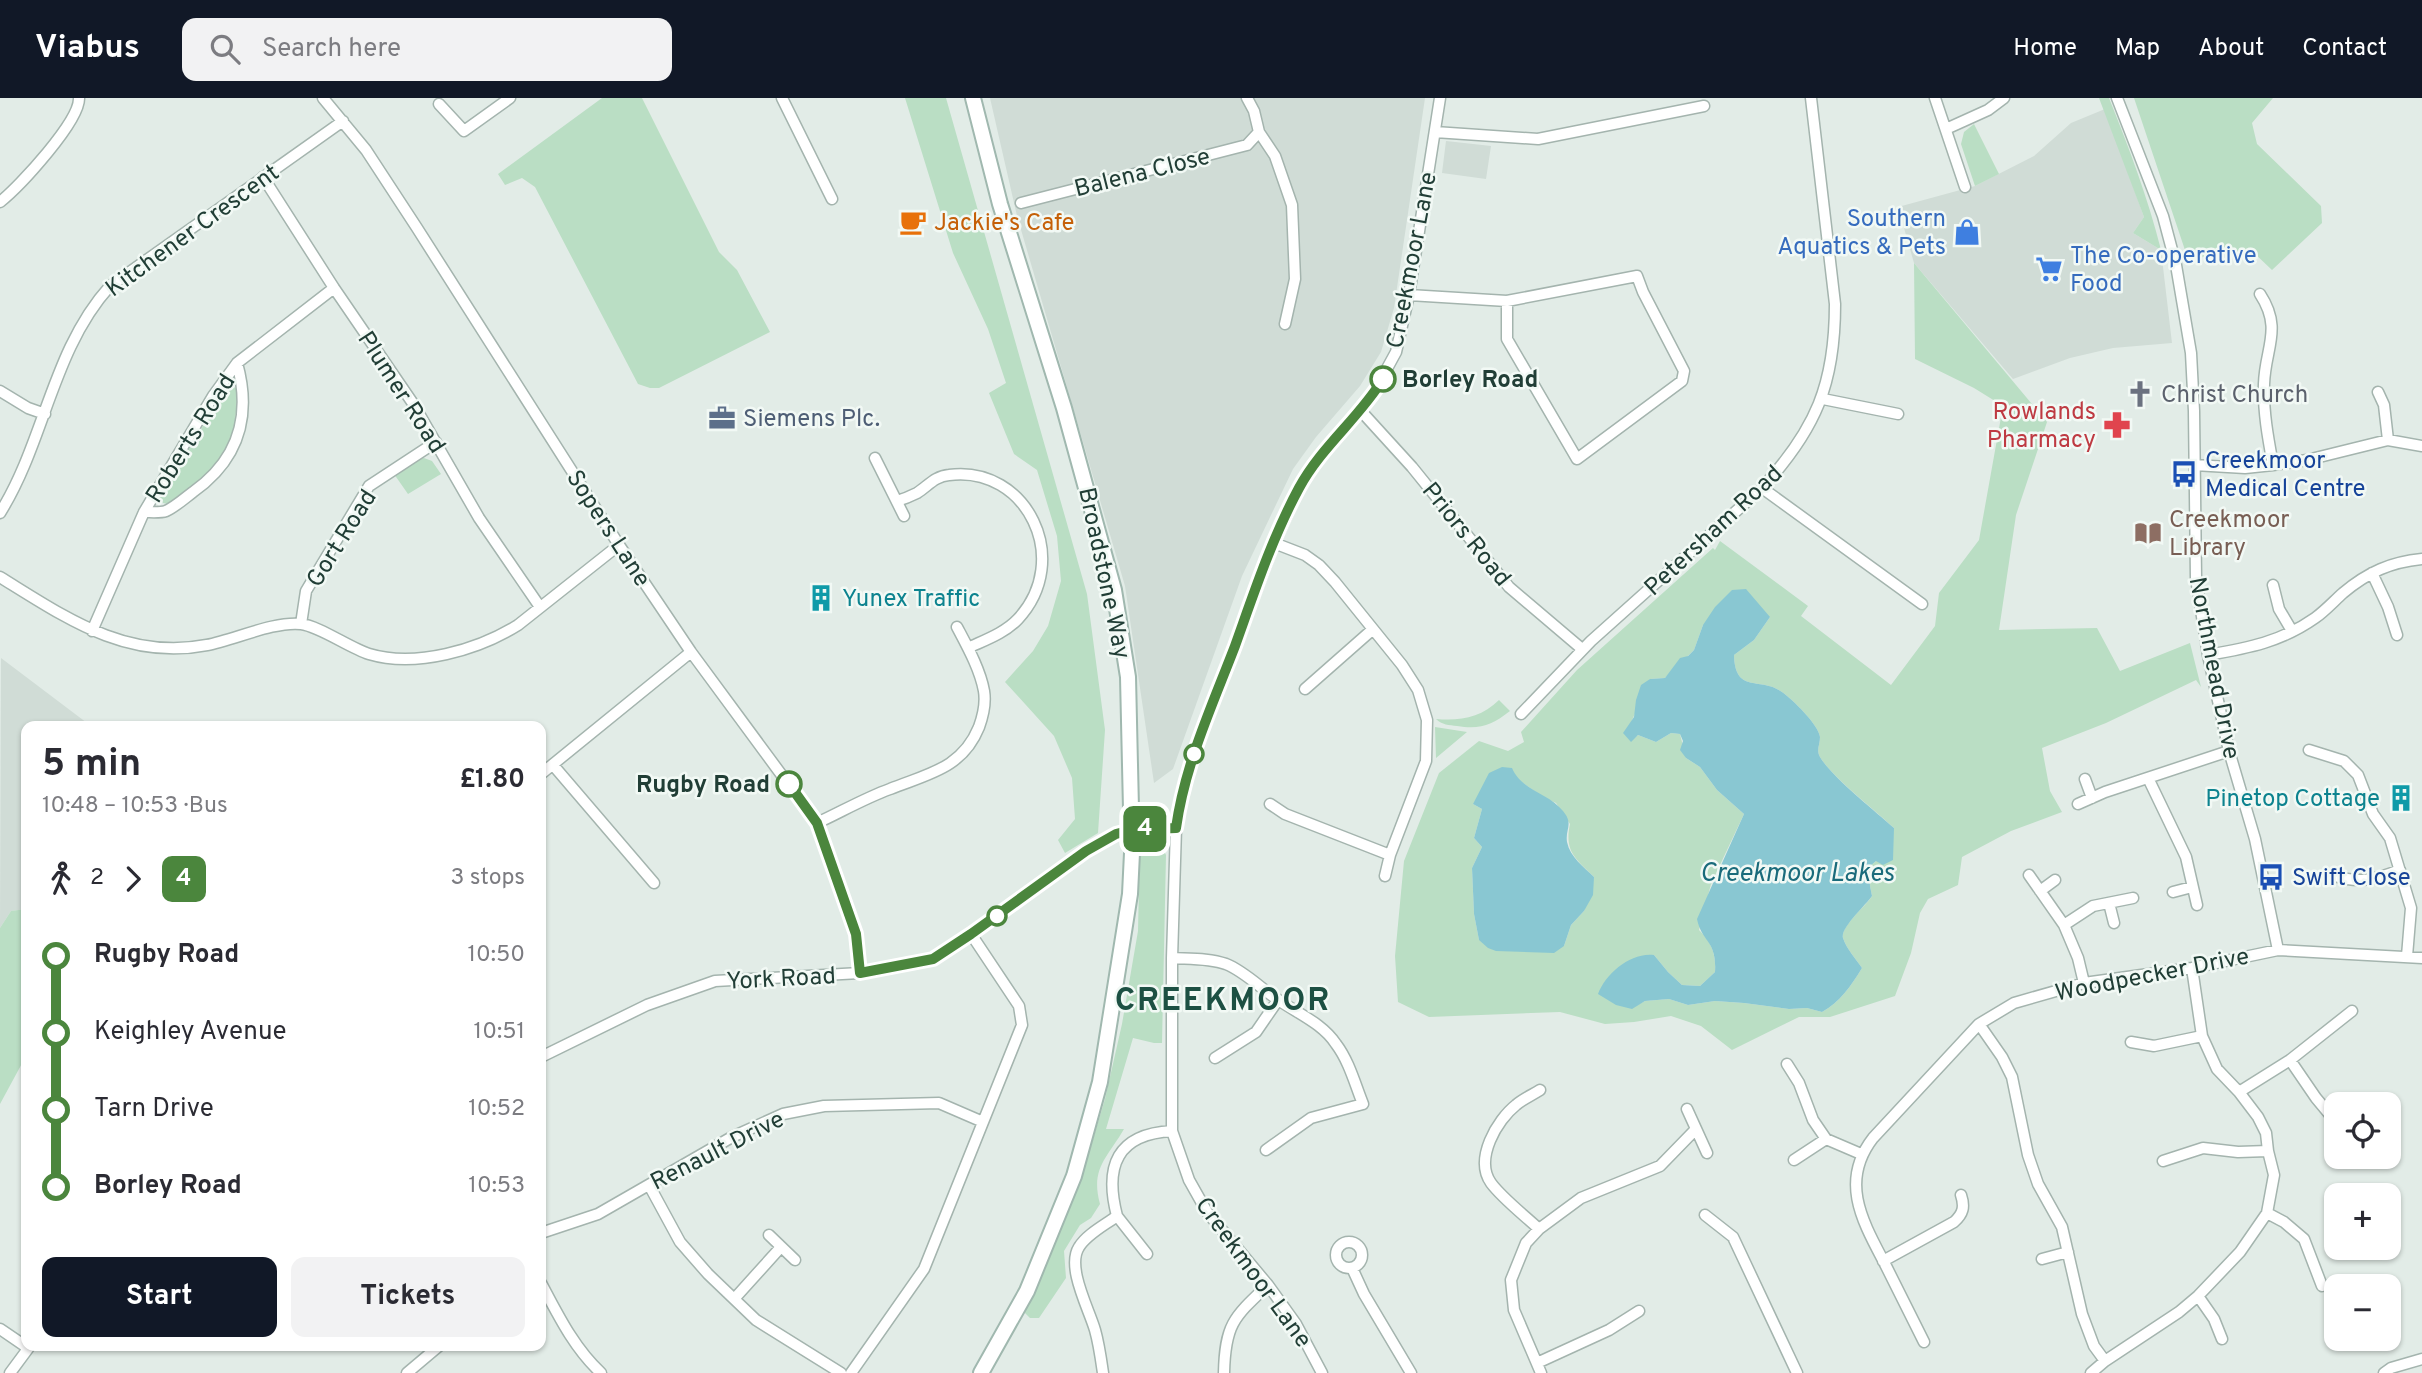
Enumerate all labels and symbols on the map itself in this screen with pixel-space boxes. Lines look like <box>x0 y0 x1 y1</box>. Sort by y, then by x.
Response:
street label: Balena Close <box>1072 143 1213 205</box>
street label: Kitchener Crescent <box>100 159 286 305</box>
street label: Creekmoor Lane <box>1381 170 1445 351</box>
place label: Southern Aquatics & Pets <box>1777 205 1946 263</box>
cafe icon: Jackie's Cafe <box>898 207 928 237</box>
place label: Jackie's Cafe <box>934 209 1074 239</box>
shop icon: Southern Aquatics & Pets <box>1952 217 1982 247</box>
place label: The Co-operative Food <box>2070 242 2257 300</box>
supermarket icon: The Co-operative Food <box>2034 254 2064 284</box>
street label: Plumer Road <box>350 326 451 460</box>
marker: Borley Road <box>1370 366 1396 392</box>
place label: Borley Road <box>1402 366 1538 396</box>
street label: Roberts Road <box>140 369 243 509</box>
church icon: Christ Church <box>2125 379 2155 409</box>
place label: Christ Church <box>2161 381 2308 411</box>
place label: Rowlands Pharmacy <box>1987 398 2096 456</box>
office icon: Siemens Plc. <box>707 403 737 433</box>
place label: Siemens Plc. <box>743 405 880 435</box>
pharmacy icon: Rowlands Pharmacy <box>2102 410 2132 440</box>
place label: Creekmoor Medical Centre <box>2205 447 2365 505</box>
bus stop icon: Creekmoor Medical Centre <box>2169 459 2199 489</box>
street label: Petersham Road <box>1639 460 1790 603</box>
street label: Sopers Lane <box>558 465 656 593</box>
street label: Priors Road <box>1414 477 1517 593</box>
street label: Gort Road <box>301 485 385 594</box>
street label: Broadstone Way <box>1070 485 1136 662</box>
place label: Creekmoor Library <box>2169 506 2290 564</box>
library icon: Creekmoor Library <box>2133 518 2163 548</box>
street label: Northmead Drive <box>2181 575 2245 762</box>
building icon: Yunex Traffic <box>806 583 836 613</box>
place label: Yunex Traffic <box>842 585 980 615</box>
unlabelled marker <box>1184 744 1204 764</box>
place label: Rugby Road <box>636 771 770 801</box>
marker: Rugby Road <box>776 771 802 797</box>
building icon: Pinetop Cottage <box>2386 783 2416 813</box>
place label: Pinetop Cottage <box>2205 785 2380 815</box>
line badge: 4 <box>1122 806 1168 852</box>
water label: Creekmoor Lakes <box>1700 858 1896 891</box>
bus stop icon: Swift Close <box>2256 862 2286 892</box>
place label: Swift Close <box>2292 864 2411 894</box>
unlabelled marker <box>987 906 1007 926</box>
street label: Woodpecker Drive <box>2053 942 2252 1009</box>
street label: York Road <box>726 962 837 998</box>
district label: CREEKMOOR <box>1115 982 1331 1022</box>
street label: Renault Drive <box>646 1105 790 1198</box>
street label: Creekmoor Lane <box>1188 1192 1317 1355</box>

